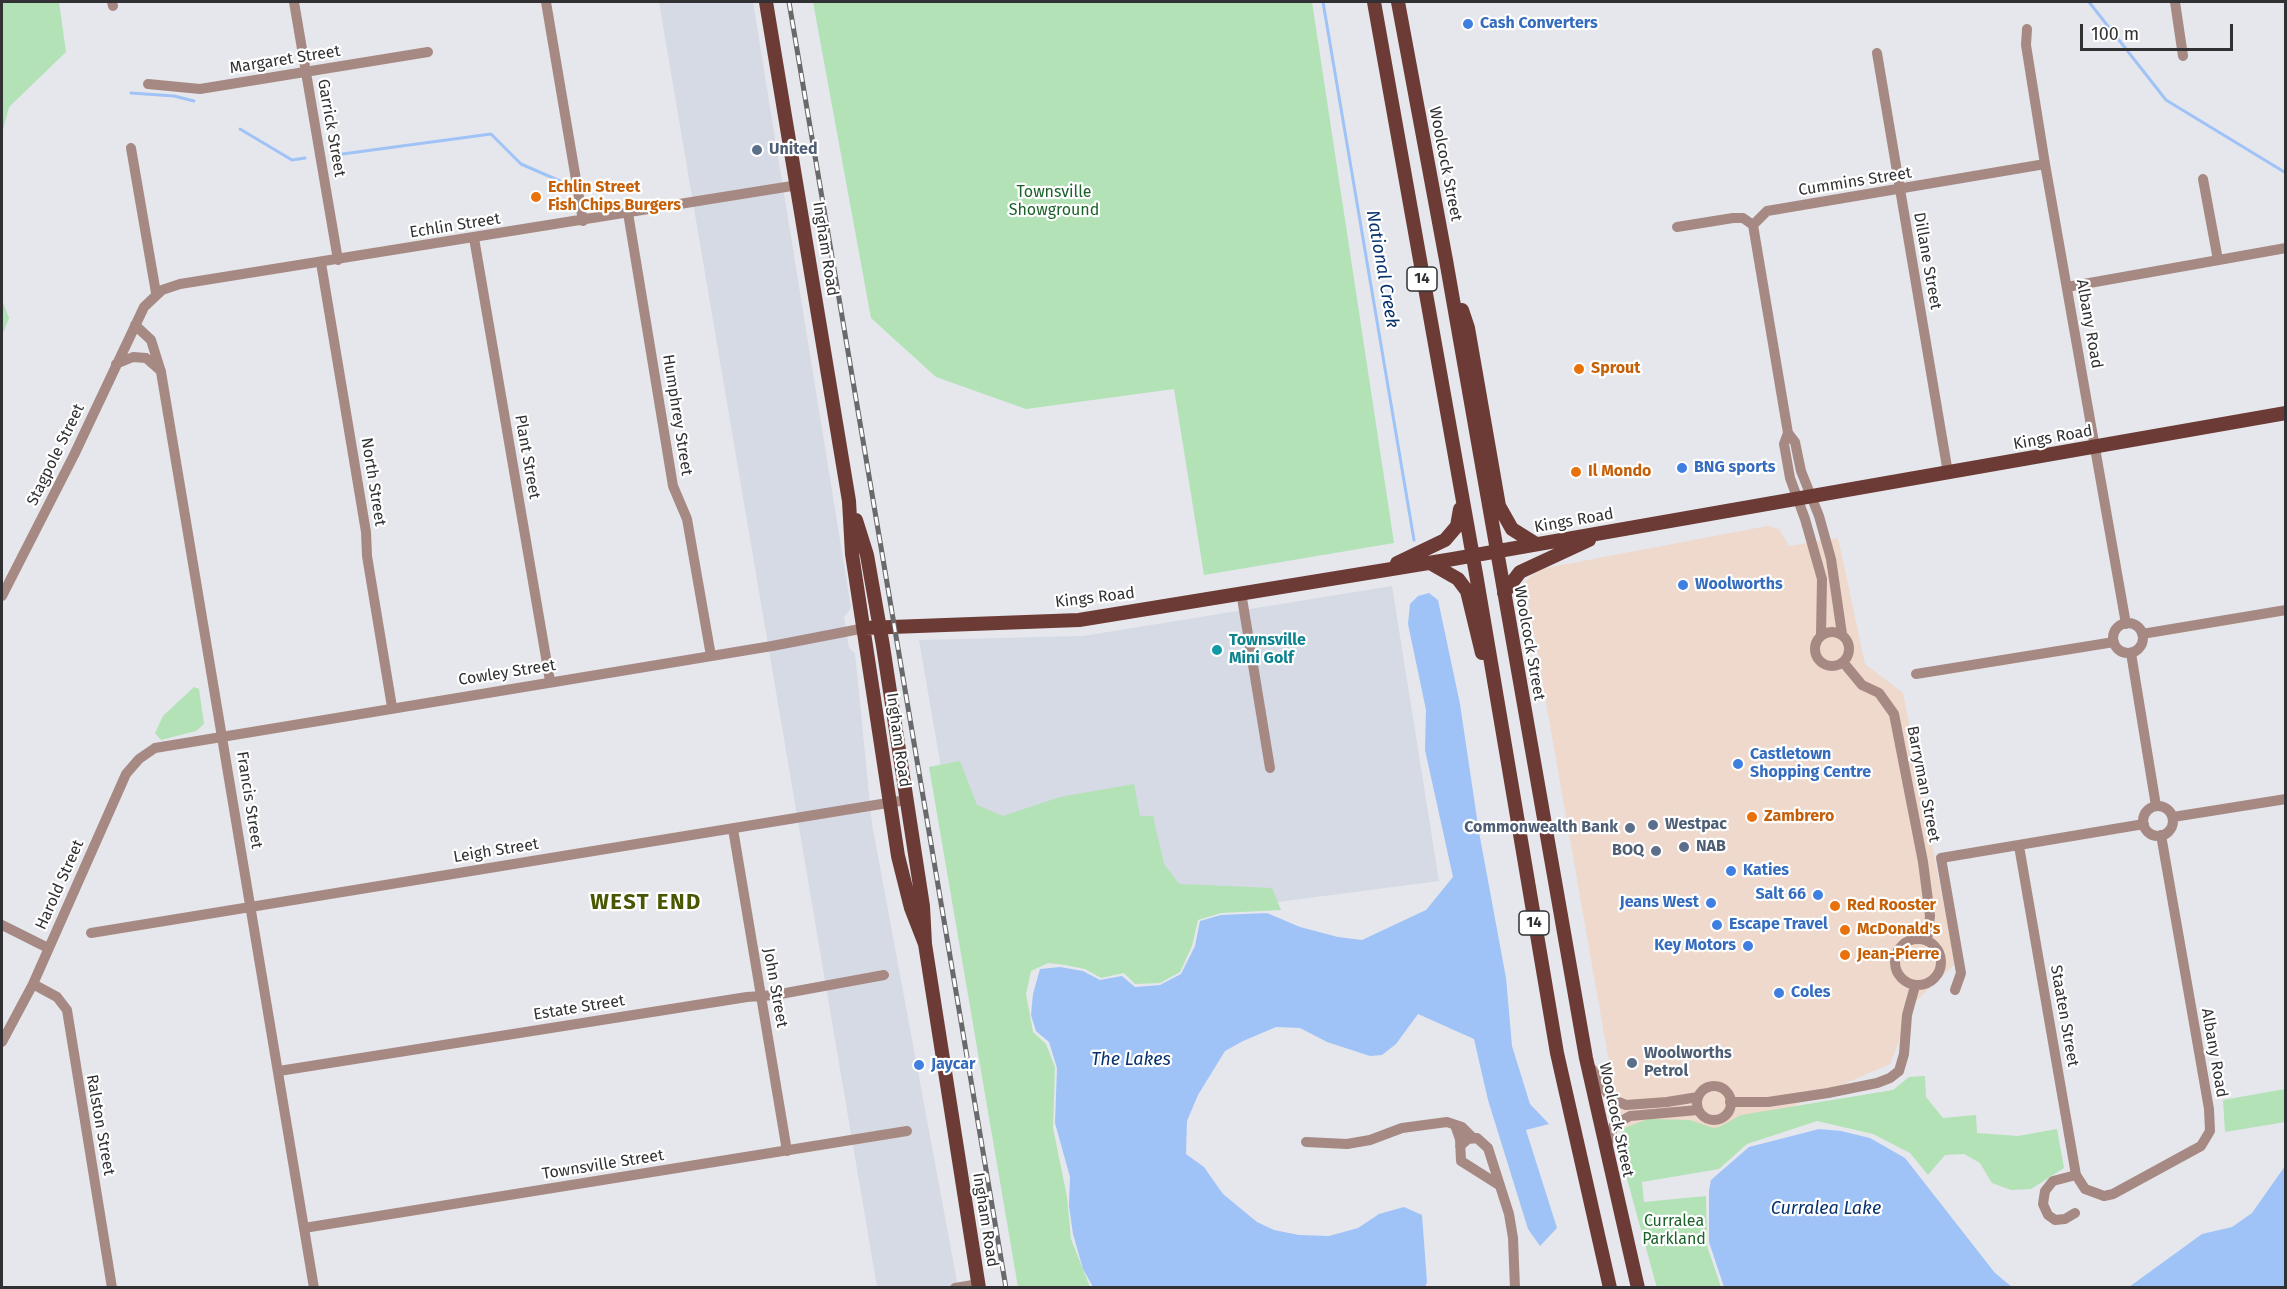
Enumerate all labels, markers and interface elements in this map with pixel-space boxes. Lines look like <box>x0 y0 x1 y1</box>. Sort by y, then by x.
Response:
scale bar <box>2083 12 2236 50</box>
place label: Cash Converters <box>1480 14 1598 34</box>
marker: Cash Converters <box>1461 17 1475 31</box>
text: 100 m <box>2091 23 2139 45</box>
street label: Margaret Street <box>228 42 342 78</box>
street label: Garrick Street <box>313 78 349 178</box>
street label: Woolcock Street <box>1424 105 1466 223</box>
place label: United <box>769 140 817 160</box>
marker: United <box>750 143 764 157</box>
street label: Cummins Street <box>1797 164 1913 200</box>
place label: Echlin Street Fish Chips Burgers <box>548 178 681 216</box>
park label: Townsville Showground <box>1009 183 1099 221</box>
marker: Echlin Street Fish Chips Burgers <box>529 190 543 204</box>
street label: Ingham Road <box>808 200 842 298</box>
water label: National Creek <box>1361 208 1403 330</box>
street label: Echlin Street <box>408 209 502 243</box>
street label: Dillane Street <box>1909 211 1945 311</box>
road number: 14 <box>1407 267 1437 291</box>
street label: Albany Road <box>2072 278 2106 370</box>
street label: Humphrey Street <box>658 353 696 477</box>
place label: Sprout <box>1591 359 1640 379</box>
marker: Sprout <box>1572 362 1586 376</box>
street label: Stagpole Street <box>23 401 89 509</box>
street label: Plant Street <box>510 413 544 501</box>
street label: Kings Road <box>2012 422 2094 454</box>
street label: North Street <box>357 436 389 528</box>
place label: BNG sports <box>1694 458 1776 478</box>
marker: BNG sports <box>1675 461 1689 475</box>
place label: Il Mondo <box>1588 462 1651 482</box>
marker: Il Mondo <box>1569 465 1583 479</box>
street label: Kings Road <box>1533 505 1615 537</box>
place label: Woolworths <box>1695 575 1783 595</box>
marker: Woolworths <box>1676 578 1690 592</box>
street label: Kings Road <box>1054 584 1136 612</box>
street label: Woolcock Street <box>1509 584 1549 702</box>
place label: Townsville Mini Golf <box>1229 631 1306 669</box>
marker: Townsville Mini Golf <box>1210 643 1224 657</box>
street label: Cowley Street <box>457 656 557 690</box>
street label: Ingham Road <box>882 691 914 789</box>
street label: Barryman Street <box>1902 724 1944 844</box>
place label: Castletown Shopping Centre <box>1750 745 1871 783</box>
street label: Francis Street <box>232 750 266 850</box>
marker: Castletown Shopping Centre <box>1731 757 1745 771</box>
place label: Zambrero <box>1764 807 1834 827</box>
marker: Zambrero <box>1745 810 1759 824</box>
place label: Westpac <box>1665 815 1727 835</box>
place label: Commonwealth Bank <box>1464 818 1618 838</box>
marker: Westpac <box>1646 818 1660 832</box>
marker: Commonwealth Bank <box>1623 821 1637 835</box>
street label: Leigh Street <box>452 835 540 867</box>
street label: Harold Street <box>32 837 88 933</box>
place label: NAB <box>1696 837 1726 857</box>
marker: NAB <box>1677 840 1691 854</box>
place label: BOQ <box>1612 841 1644 861</box>
marker: BOQ <box>1649 844 1663 858</box>
place label: Katies <box>1743 861 1789 881</box>
marker: Katies <box>1724 864 1738 878</box>
place label: Salt 66 <box>1755 885 1806 905</box>
marker: Salt 66 <box>1811 888 1825 902</box>
district label: WEST END <box>590 890 702 916</box>
place label: Jeans West <box>1620 893 1699 913</box>
marker: Jeans West <box>1704 896 1718 910</box>
place label: Red Rooster <box>1847 896 1936 916</box>
marker: Red Rooster <box>1828 899 1842 913</box>
road number: 14 <box>1519 911 1549 935</box>
place label: Escape Travel <box>1729 915 1828 935</box>
marker: Escape Travel <box>1710 918 1724 932</box>
place label: McDonald's <box>1857 920 1940 940</box>
marker: McDonald's <box>1838 923 1852 937</box>
place label: Key Motors <box>1654 936 1736 956</box>
marker: Key Motors <box>1741 939 1755 953</box>
place label: Jean-Píerre <box>1857 945 1939 965</box>
street label: John Street <box>759 947 791 1029</box>
marker: Jean-Píerre <box>1838 948 1852 962</box>
street label: Staaten Street <box>2046 964 2082 1068</box>
place label: Coles <box>1791 983 1830 1003</box>
marker: Coles <box>1772 986 1786 1000</box>
street label: Estate Street <box>532 991 626 1025</box>
street label: Albany Road <box>2197 1007 2231 1099</box>
place label: Woolworths Petrol <box>1644 1044 1732 1082</box>
water label: The Lakes <box>1091 1049 1171 1071</box>
place label: Jaycar <box>931 1055 975 1075</box>
marker: Woolworths Petrol <box>1625 1056 1639 1070</box>
marker: Jaycar <box>912 1058 926 1072</box>
street label: Woolcock Street <box>1594 1061 1638 1179</box>
street label: Ralston Street <box>82 1073 118 1177</box>
street label: Townsville Street <box>541 1146 665 1184</box>
street label: Ingham Road <box>968 1171 1002 1269</box>
water label: Curralea Lake <box>1771 1198 1881 1220</box>
park label: Curralea Parkland <box>1642 1212 1706 1250</box>

